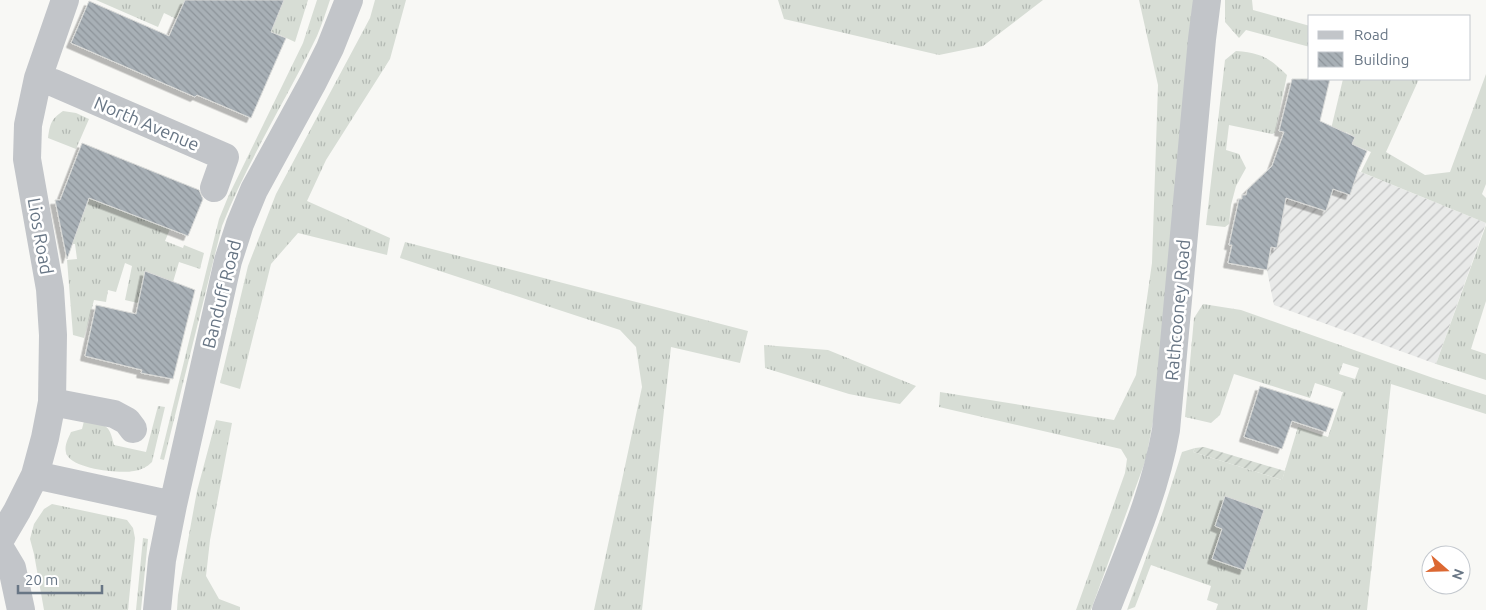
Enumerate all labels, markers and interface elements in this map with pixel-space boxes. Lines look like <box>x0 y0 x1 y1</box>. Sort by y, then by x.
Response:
legend <box>1308 15 1471 80</box>
text: Road <box>1354 26 1389 43</box>
text: Building <box>1354 51 1409 68</box>
street label: North Avenue <box>91 92 203 154</box>
street label: Lios Road <box>24 196 58 276</box>
street label: Banduff Road <box>198 238 244 350</box>
street label: Rathcooney Road <box>1161 239 1193 381</box>
north arrow <box>1421 545 1471 595</box>
scale bar <box>18 562 101 594</box>
text: N <box>1449 567 1468 582</box>
text: 20 m <box>25 571 58 588</box>

